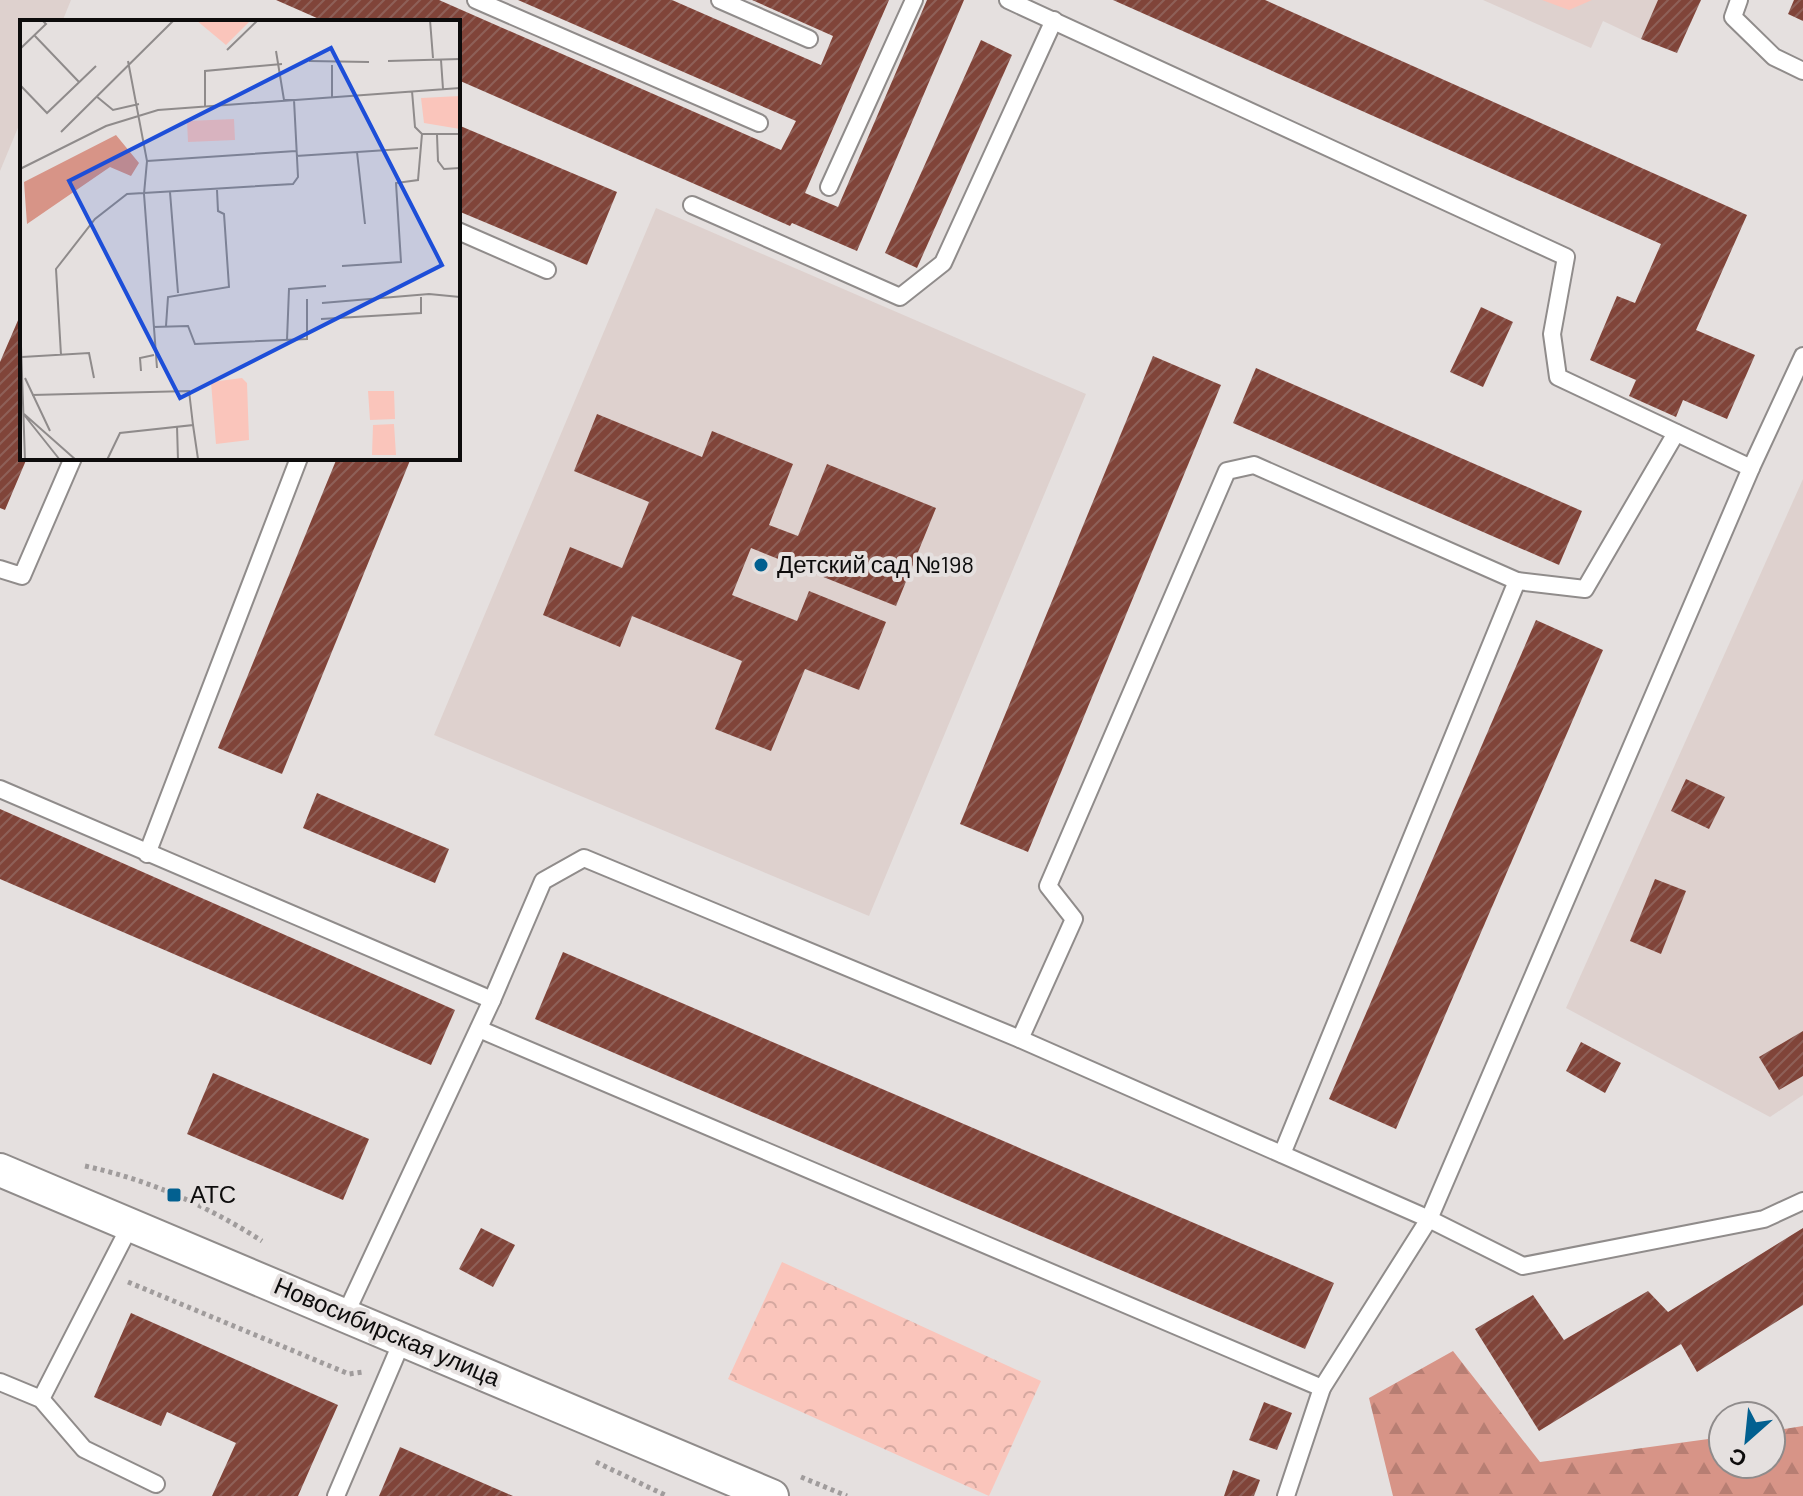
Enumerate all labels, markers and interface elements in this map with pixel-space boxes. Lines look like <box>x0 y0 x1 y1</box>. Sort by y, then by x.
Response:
inset map <box>20 20 460 460</box>
place label: Детский сад №198 <box>777 549 974 578</box>
marker: Детский сад №198 <box>752 556 770 574</box>
place label: АТС <box>190 1179 236 1208</box>
marker: АТС <box>165 1186 183 1204</box>
street label: Новосибирская улица <box>270 1270 505 1392</box>
north arrow <box>1707 1400 1787 1480</box>
text: С <box>1724 1443 1750 1474</box>

